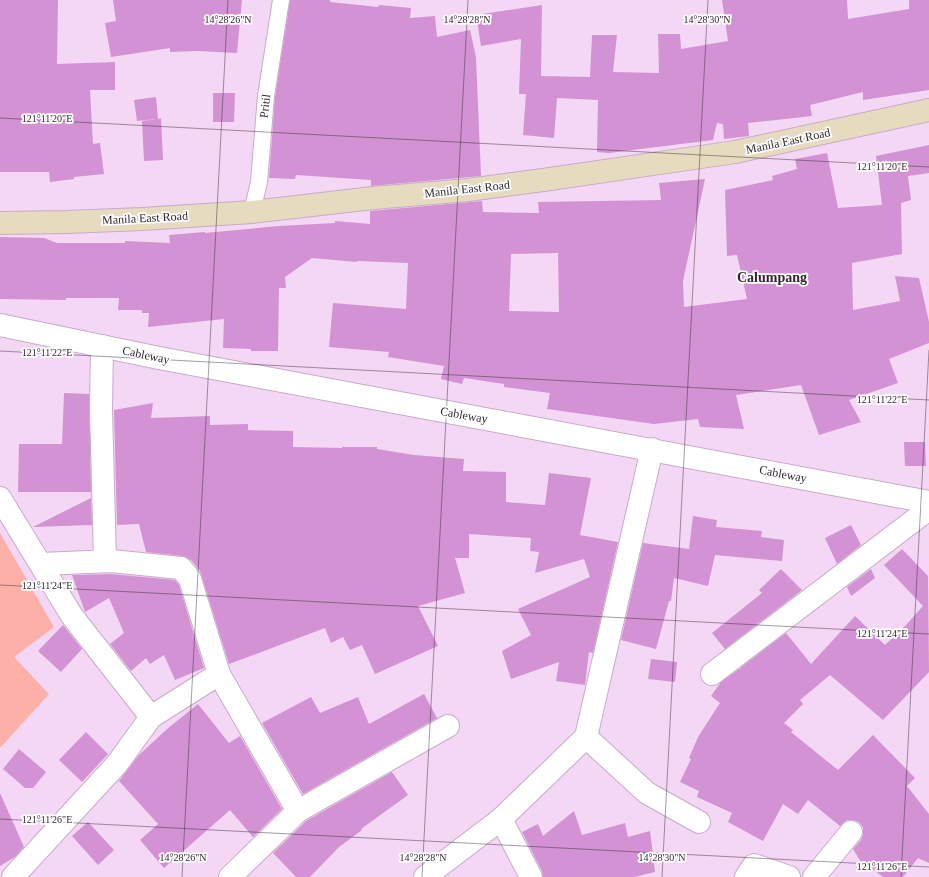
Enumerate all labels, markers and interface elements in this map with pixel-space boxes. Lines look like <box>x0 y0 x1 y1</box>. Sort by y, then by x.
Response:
text: 14°28'26"N <box>204 14 252 25</box>
text: 14°28'28"N <box>443 14 491 25</box>
text: 14°28'30"N <box>683 14 731 25</box>
street label: Pritil <box>257 93 273 119</box>
text: 121°11'20"E <box>22 113 72 124</box>
street label: Manila East Road <box>744 125 832 157</box>
text: 121°11'20"E <box>857 161 907 172</box>
street label: Manila East Road <box>424 178 510 200</box>
street label: Manila East Road <box>102 209 188 227</box>
district label: Calumpang <box>737 270 807 285</box>
street label: Cableway <box>121 343 171 367</box>
text: 121°11'22"E <box>22 347 72 358</box>
text: 121°11'22"E <box>857 394 907 405</box>
street label: Cableway <box>439 404 489 426</box>
street label: Cableway <box>758 463 808 485</box>
text: 121°11'24"E <box>22 580 72 591</box>
text: 121°11'24"E <box>857 628 907 639</box>
text: 121°11'26"E <box>22 814 72 825</box>
text: 14°28'26"N <box>159 852 207 863</box>
text: 14°28'28"N <box>399 852 447 863</box>
text: 14°28'30"N <box>638 852 686 863</box>
text: 121°11'26"E <box>857 861 907 872</box>

